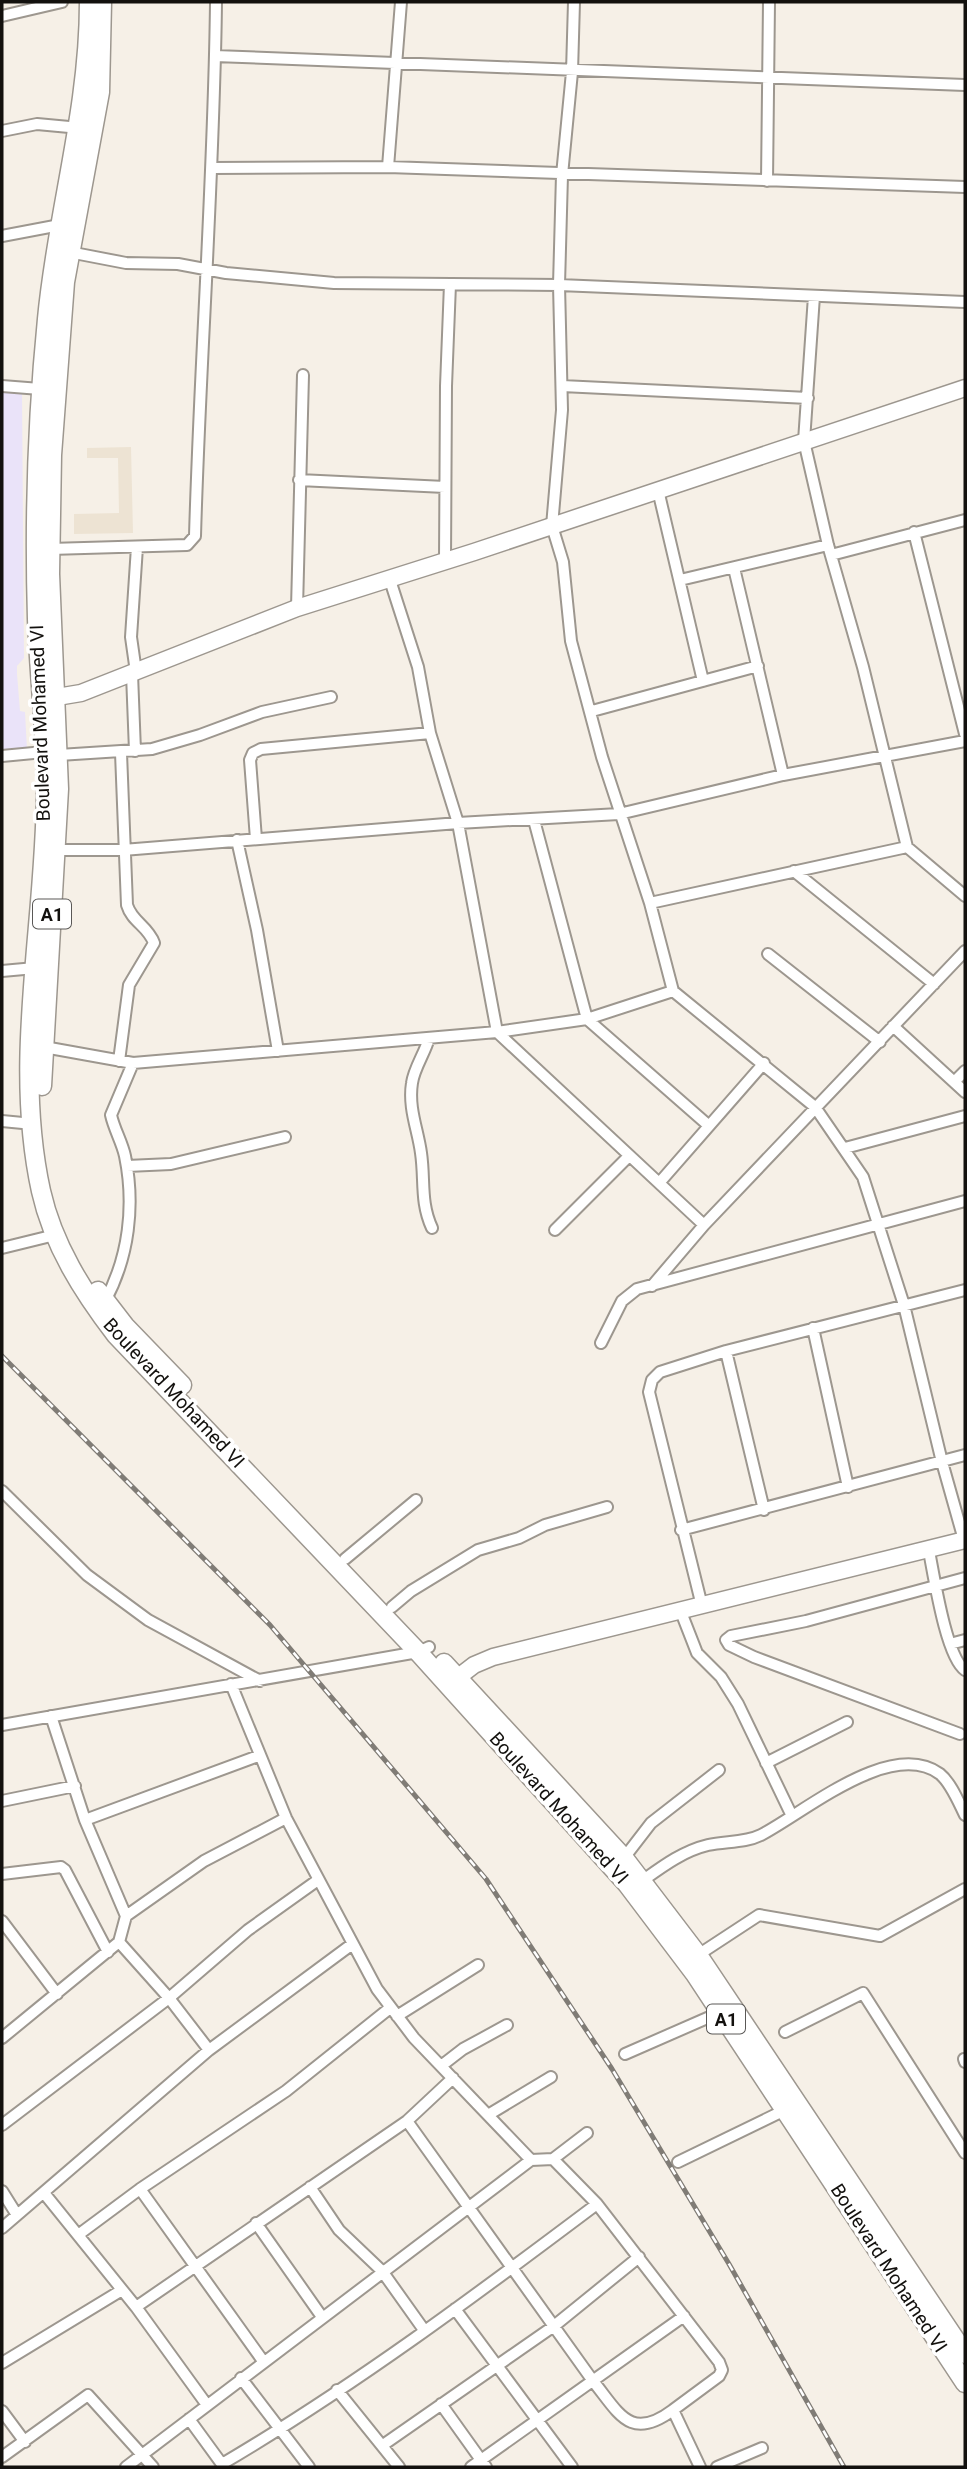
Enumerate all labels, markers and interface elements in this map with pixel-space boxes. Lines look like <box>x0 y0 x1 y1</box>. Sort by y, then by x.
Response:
street label: Boulevard Mohamed VI <box>25 624 55 822</box>
road number: A1 <box>33 900 71 929</box>
street label: Boulevard Mohamed VI <box>99 1313 249 1473</box>
street label: Boulevard Mohamed VI <box>485 1727 633 1889</box>
road number: A1 <box>707 2005 745 2034</box>
street label: Boulevard Mohamed VI <box>826 2179 952 2357</box>

